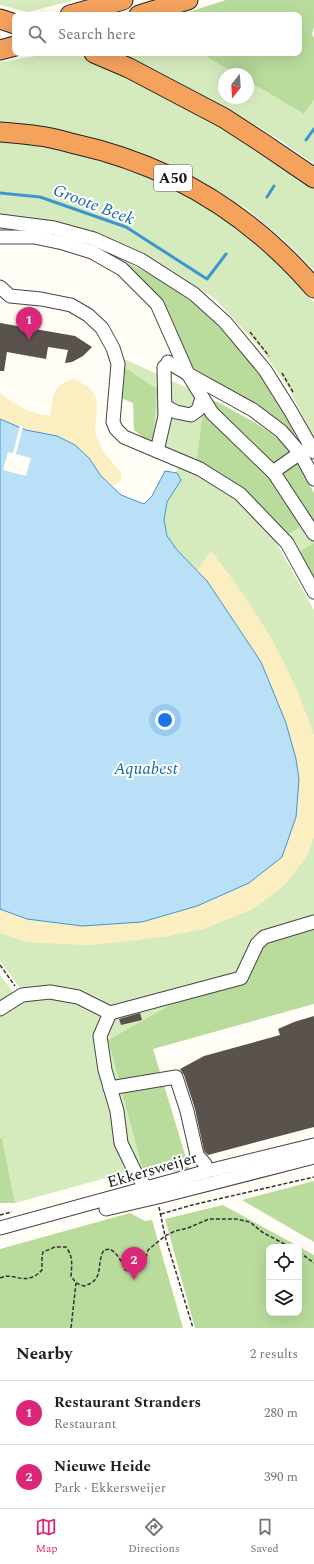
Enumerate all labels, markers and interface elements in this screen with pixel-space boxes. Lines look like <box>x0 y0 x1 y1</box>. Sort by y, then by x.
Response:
search box <box>12 12 302 56</box>
icon: search <box>26 23 48 45</box>
text: Search here <box>58 23 136 46</box>
north arrow <box>218 68 254 104</box>
road number: A50 <box>154 165 192 191</box>
water label: Groote Beek <box>49 177 138 232</box>
pin: 1 <box>16 307 42 340</box>
your location <box>155 710 175 730</box>
water label: Aquabest <box>113 756 179 782</box>
street label: Ekkersweijer <box>104 1146 200 1194</box>
map controls <box>266 1244 302 1316</box>
button: locate <box>266 1244 302 1280</box>
pin: 2 <box>121 1247 147 1280</box>
button: layers <box>266 1280 302 1316</box>
text: Nearby <box>16 1341 72 1367</box>
text: 2 results <box>250 1344 298 1364</box>
text: Restaurant Stranders <box>54 1391 201 1414</box>
text: 1 <box>25 1403 33 1423</box>
text: 280 m <box>264 1403 298 1423</box>
text: Restaurant <box>54 1414 116 1434</box>
text: Nieuwe Heide <box>54 1455 151 1478</box>
text: 2 <box>25 1467 33 1487</box>
text: 390 m <box>264 1467 298 1487</box>
text: Park · Ekkersweijer <box>54 1478 166 1498</box>
tab: Map <box>35 1516 58 1557</box>
tab: Directions <box>128 1516 180 1557</box>
tab: Saved <box>250 1516 279 1557</box>

